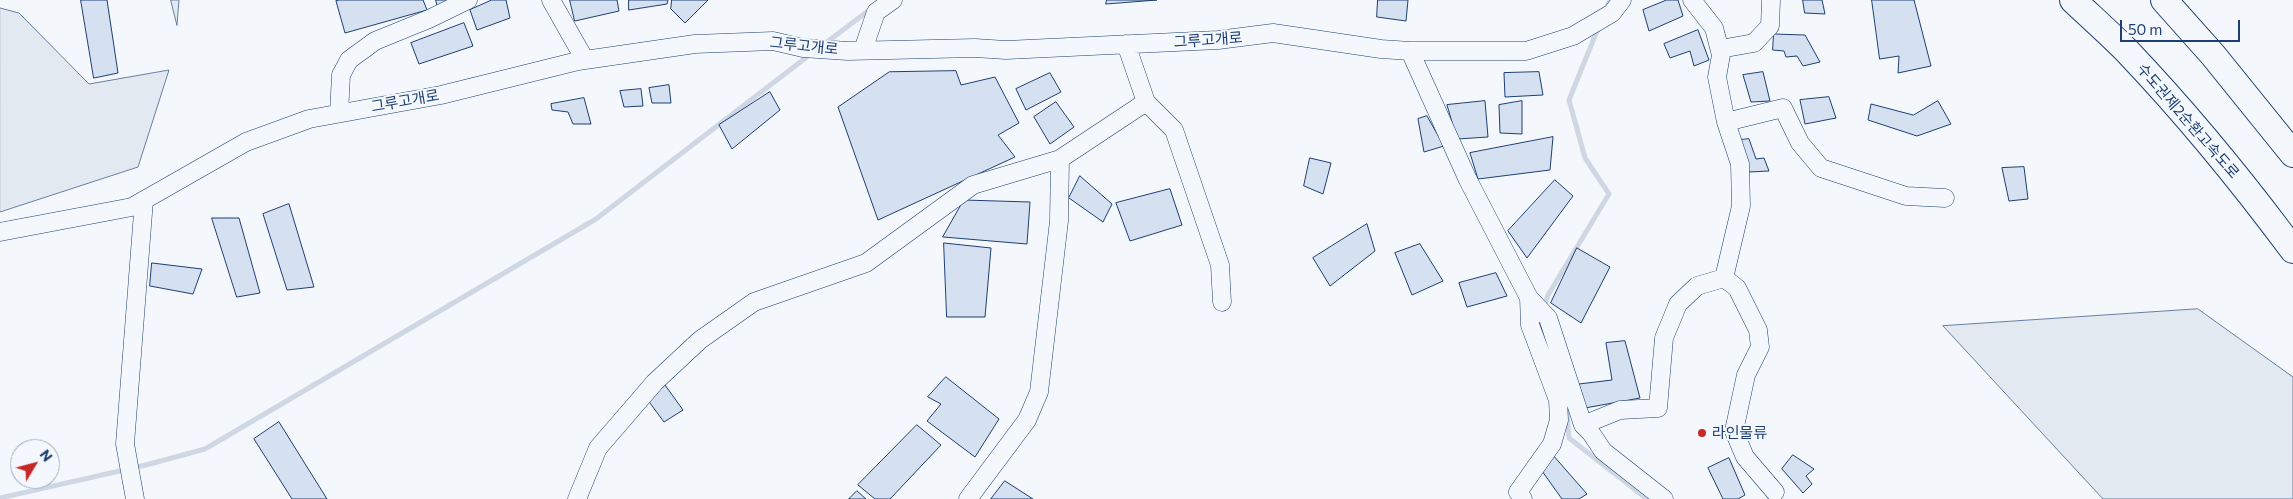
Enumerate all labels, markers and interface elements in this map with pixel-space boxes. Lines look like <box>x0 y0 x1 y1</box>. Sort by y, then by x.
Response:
scale bar <box>2123 10 2243 42</box>
text: 50 m <box>2128 20 2162 38</box>
street label: 그루고개로 <box>1173 29 1243 51</box>
street label: 그루고개로 <box>769 33 839 59</box>
street label: 수도권제2순환고속도로 <box>2133 60 2243 182</box>
street label: 그루고개로 <box>369 86 441 116</box>
place label: 라인물류 <box>1712 424 1767 442</box>
marker: 라인물류 <box>1696 427 1708 439</box>
north arrow <box>10 439 60 489</box>
text: N <box>37 446 57 465</box>

